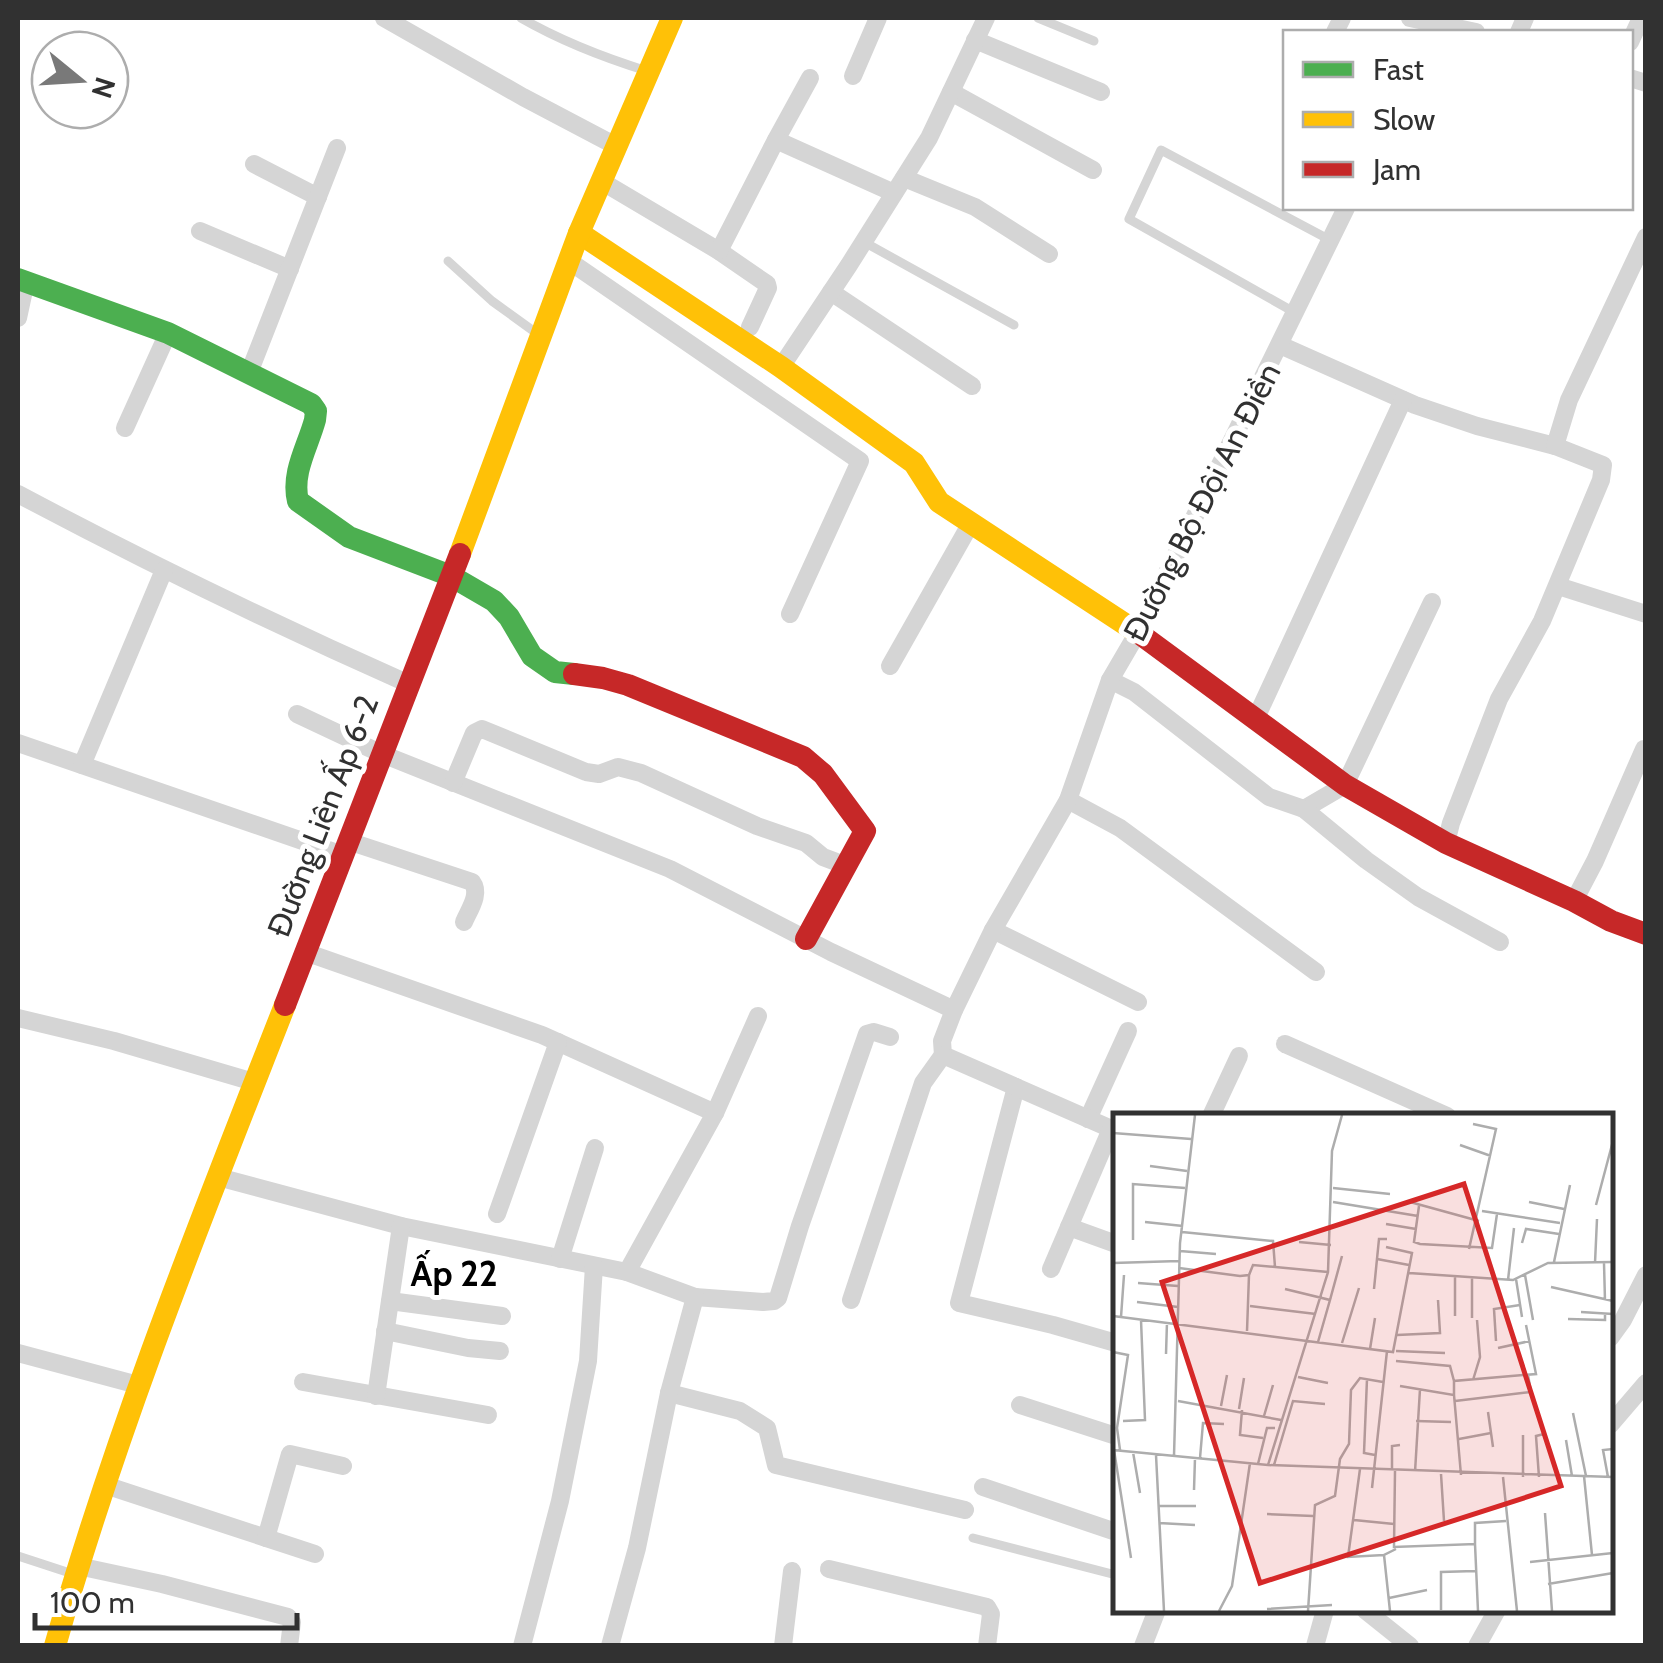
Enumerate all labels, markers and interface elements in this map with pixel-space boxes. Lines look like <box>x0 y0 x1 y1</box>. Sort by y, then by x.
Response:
north arrow <box>30 30 130 130</box>
legend <box>1283 30 1633 210</box>
text: Fast <box>1373 51 1424 88</box>
text: N <box>85 73 123 102</box>
text: Slow <box>1373 101 1436 138</box>
text: Jam <box>1372 151 1421 188</box>
street label: Đường Bộ Đội An Điền <box>1115 356 1289 647</box>
street label: Đường Liên Ấp 6-2 <box>257 689 387 942</box>
inset map <box>1113 1113 1613 1613</box>
district label: Ấp 22 <box>411 1250 497 1295</box>
scale bar <box>35 1568 298 1630</box>
text: 100 m <box>50 1584 135 1621</box>

